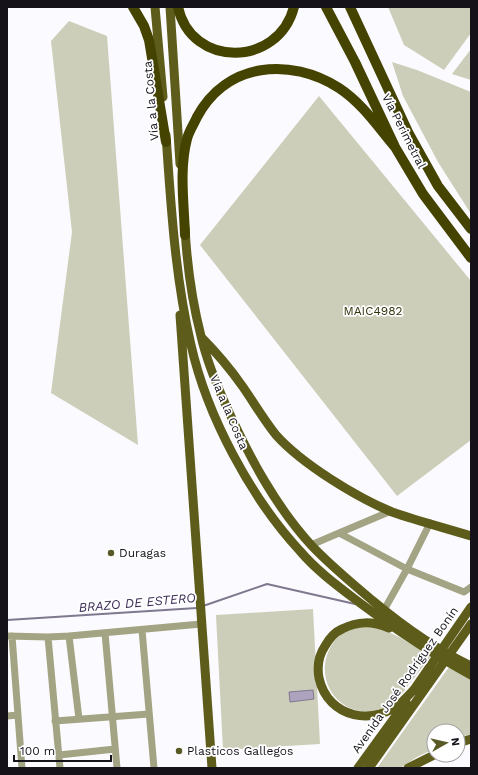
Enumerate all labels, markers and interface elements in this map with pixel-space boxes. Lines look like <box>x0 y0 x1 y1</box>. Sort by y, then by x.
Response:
street label: Vía a la Costa <box>141 60 161 141</box>
street label: Vía Perimetral <box>379 91 429 171</box>
park label: MAIC4982 <box>343 304 403 318</box>
street label: Vía a la Costa <box>207 372 251 452</box>
place label: Duragas <box>119 546 166 560</box>
marker: Duragas <box>106 548 116 558</box>
water label: BRAZO DE ESTERO <box>78 590 197 615</box>
street label: Avenida José Rodríguez Bonín <box>349 604 461 756</box>
north arrow <box>426 723 466 763</box>
scale bar <box>14 737 111 763</box>
text: N <box>448 737 462 747</box>
text: 100 m <box>20 744 55 758</box>
place label: Plasticos Gallegos <box>187 744 293 758</box>
marker: Plasticos Gallegos <box>174 746 184 756</box>

